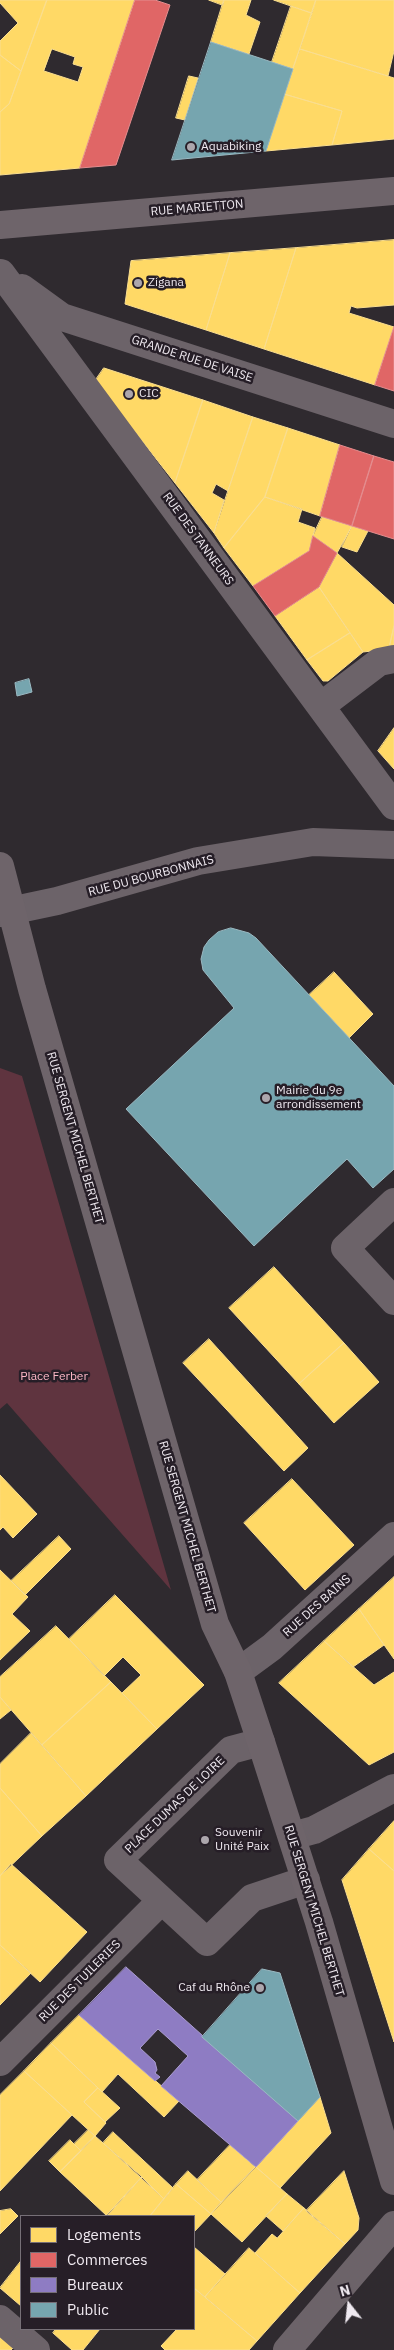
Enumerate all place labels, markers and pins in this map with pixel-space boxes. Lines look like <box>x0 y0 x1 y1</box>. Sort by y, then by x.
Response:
place label: Aquabiking <box>201 140 261 154</box>
marker: Aquabiking <box>185 141 197 153</box>
place label: Zigana <box>148 276 184 290</box>
marker: Zigana <box>132 277 144 289</box>
place label: CIC <box>139 387 159 401</box>
marker: CIC <box>123 388 135 400</box>
place label: Mairie du 9e arrondissement <box>276 1084 361 1112</box>
marker: Mairie du 9e arrondissement <box>260 1092 272 1104</box>
place label: Souvenir Unité Paix <box>215 1826 269 1854</box>
marker: Souvenir Unité Paix <box>199 1834 211 1846</box>
place label: Caf du Rhône <box>178 1981 250 1995</box>
marker: Caf du Rhône <box>254 1982 266 1994</box>

